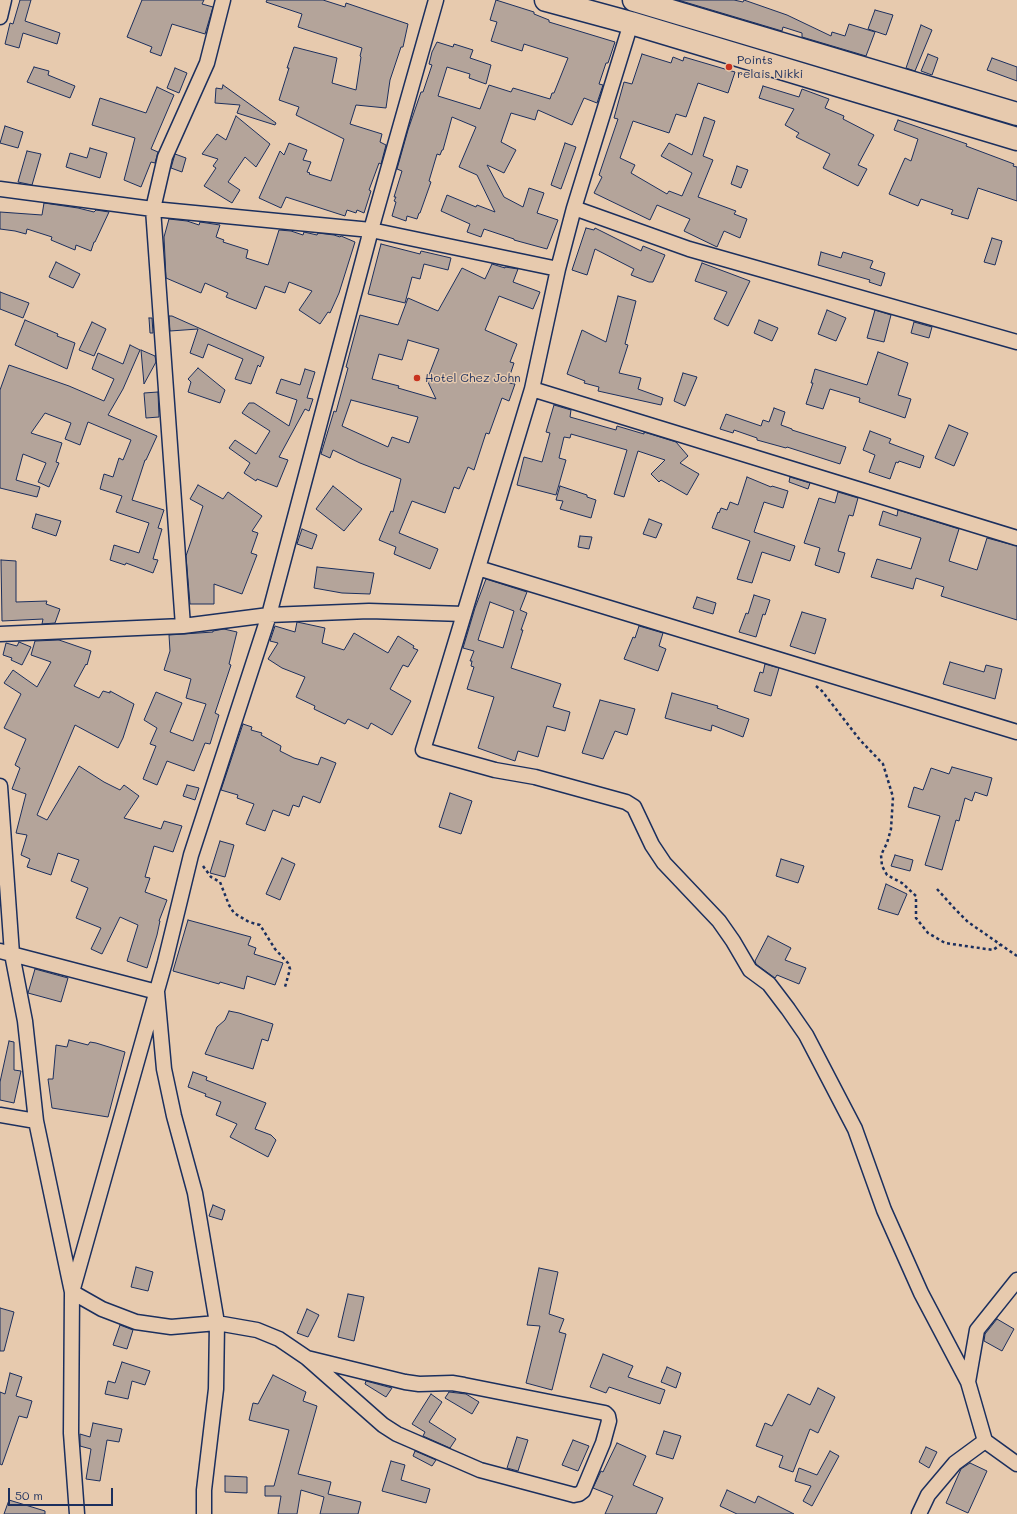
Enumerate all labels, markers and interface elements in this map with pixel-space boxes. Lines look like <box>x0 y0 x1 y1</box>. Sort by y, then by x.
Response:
place label: Points relais Nikki <box>737 53 803 81</box>
marker: Points relais Nikki <box>724 62 734 72</box>
place label: Hotel Chez John <box>425 371 521 385</box>
marker: Hotel Chez John <box>412 373 422 383</box>
scale bar <box>10 1480 115 1506</box>
text: 50 m <box>15 1487 43 1503</box>

